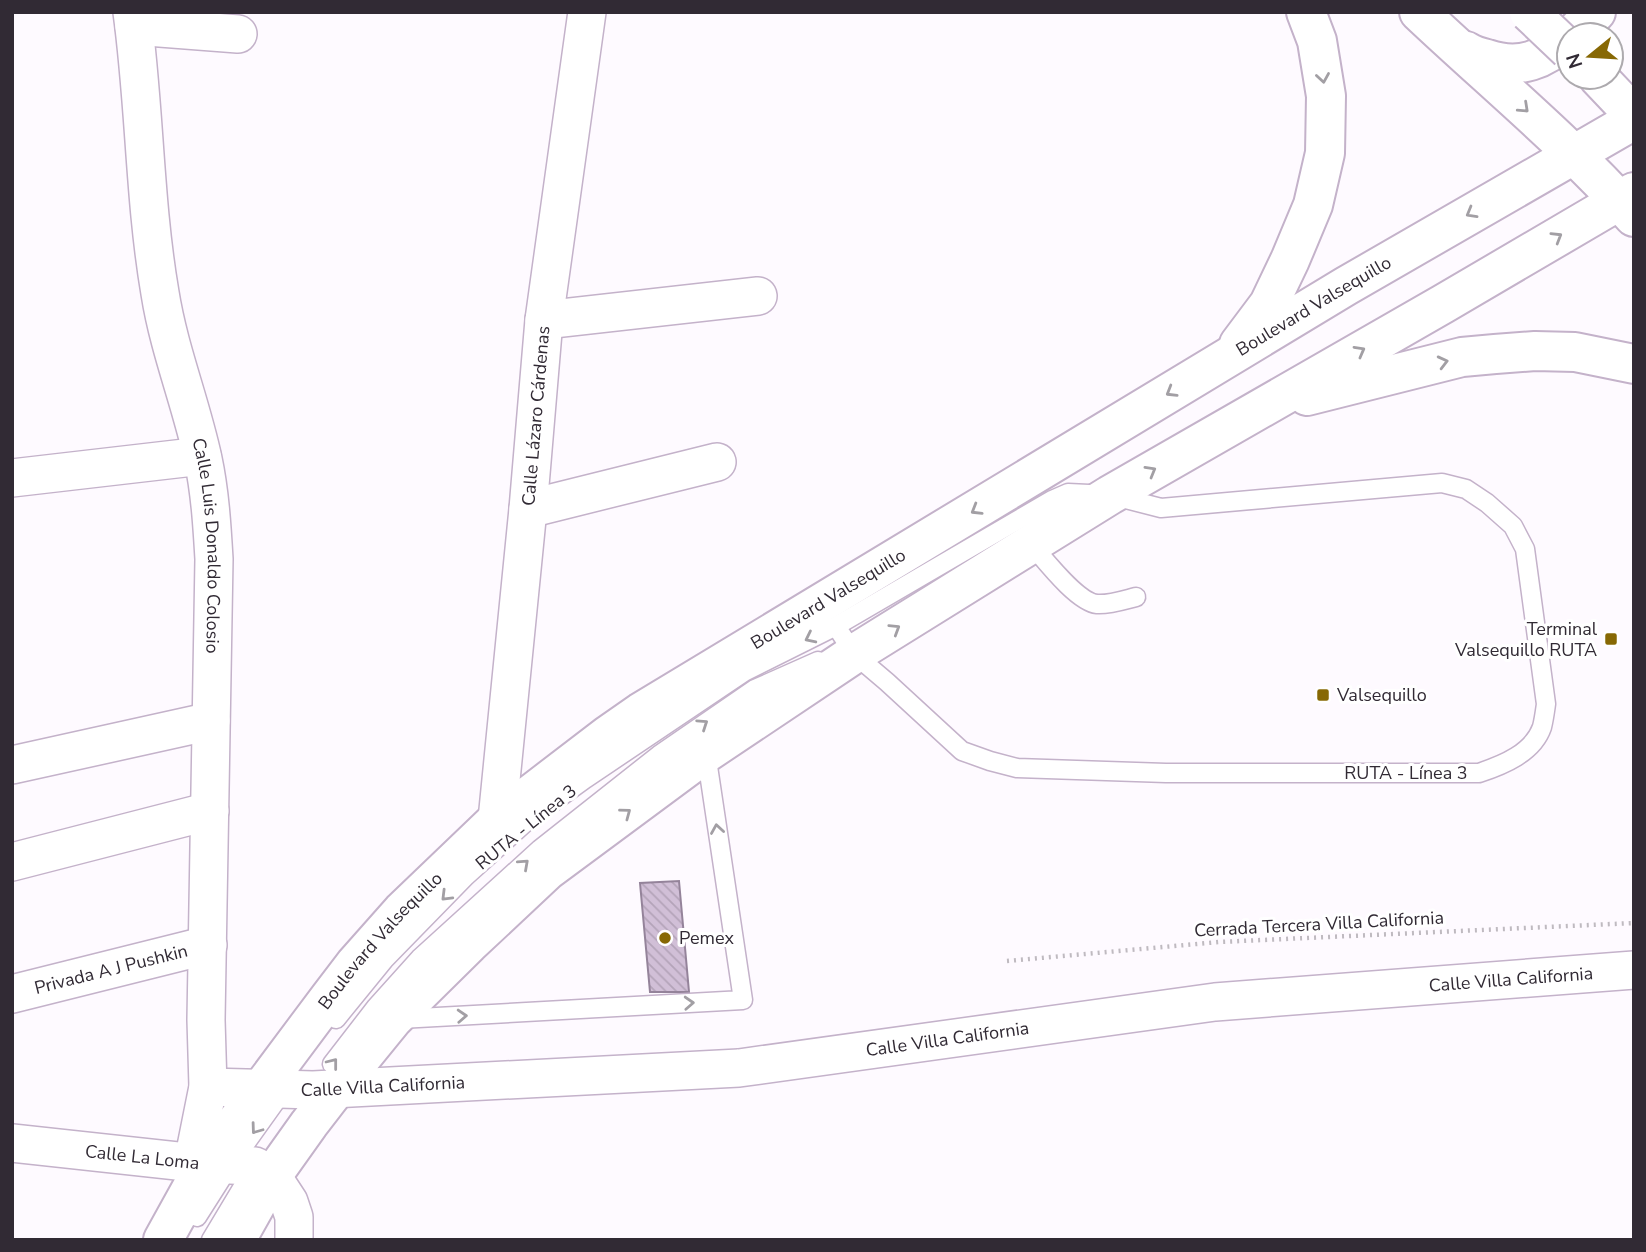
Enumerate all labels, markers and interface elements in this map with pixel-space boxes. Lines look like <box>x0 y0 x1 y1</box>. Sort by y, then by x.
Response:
north arrow <box>1555 21 1625 91</box>
text: N <box>1560 50 1589 72</box>
one-way arrow <box>1315 72 1330 84</box>
one-way arrow <box>1516 99 1529 112</box>
one-way arrow <box>1466 205 1479 218</box>
one-way arrow <box>1549 232 1562 245</box>
street label: Boulevard Valsequillo <box>1232 250 1396 362</box>
street label: Calle Lázaro Cárdenas <box>516 325 555 507</box>
one-way arrow <box>1352 346 1365 359</box>
one-way arrow <box>1437 356 1449 370</box>
one-way arrow <box>1166 384 1179 397</box>
street label: Calle Luis Donaldo Colosio <box>186 435 226 654</box>
one-way arrow <box>1143 466 1156 479</box>
one-way arrow <box>971 501 984 514</box>
street label: Boulevard Valsequillo <box>746 543 910 655</box>
place label: Terminal Valsequillo RUTA <box>1454 617 1598 662</box>
one-way arrow <box>887 625 900 638</box>
one-way arrow <box>805 630 817 644</box>
marker: Terminal Valsequillo RUTA <box>1603 631 1619 647</box>
place label: Valsequillo <box>1336 683 1427 707</box>
marker: Valsequillo <box>1315 687 1331 703</box>
one-way arrow <box>695 720 708 732</box>
street label: RUTA - Línea 3 <box>1344 761 1468 785</box>
street label: RUTA - Línea 3 <box>471 779 581 875</box>
one-way arrow <box>618 808 631 821</box>
one-way arrow <box>710 823 725 835</box>
one-way arrow <box>516 859 529 872</box>
street label: Boulevard Valsequillo <box>312 866 448 1014</box>
one-way arrow <box>442 888 454 900</box>
street label: Cerrada Tercera Villa California <box>1194 905 1444 943</box>
place label: Pemex <box>679 926 734 950</box>
marker: Pemex <box>657 930 673 946</box>
street label: Privada A J Pushkin <box>32 939 190 1000</box>
street label: Calle Villa California <box>1428 961 1594 998</box>
one-way arrow <box>684 996 695 1011</box>
one-way arrow <box>456 1008 467 1023</box>
street label: Calle Villa California <box>864 1016 1031 1062</box>
one-way arrow <box>325 1058 338 1071</box>
street label: Calle Villa California <box>300 1070 466 1102</box>
one-way arrow <box>252 1121 264 1134</box>
street label: Calle La Loma <box>84 1139 201 1175</box>

